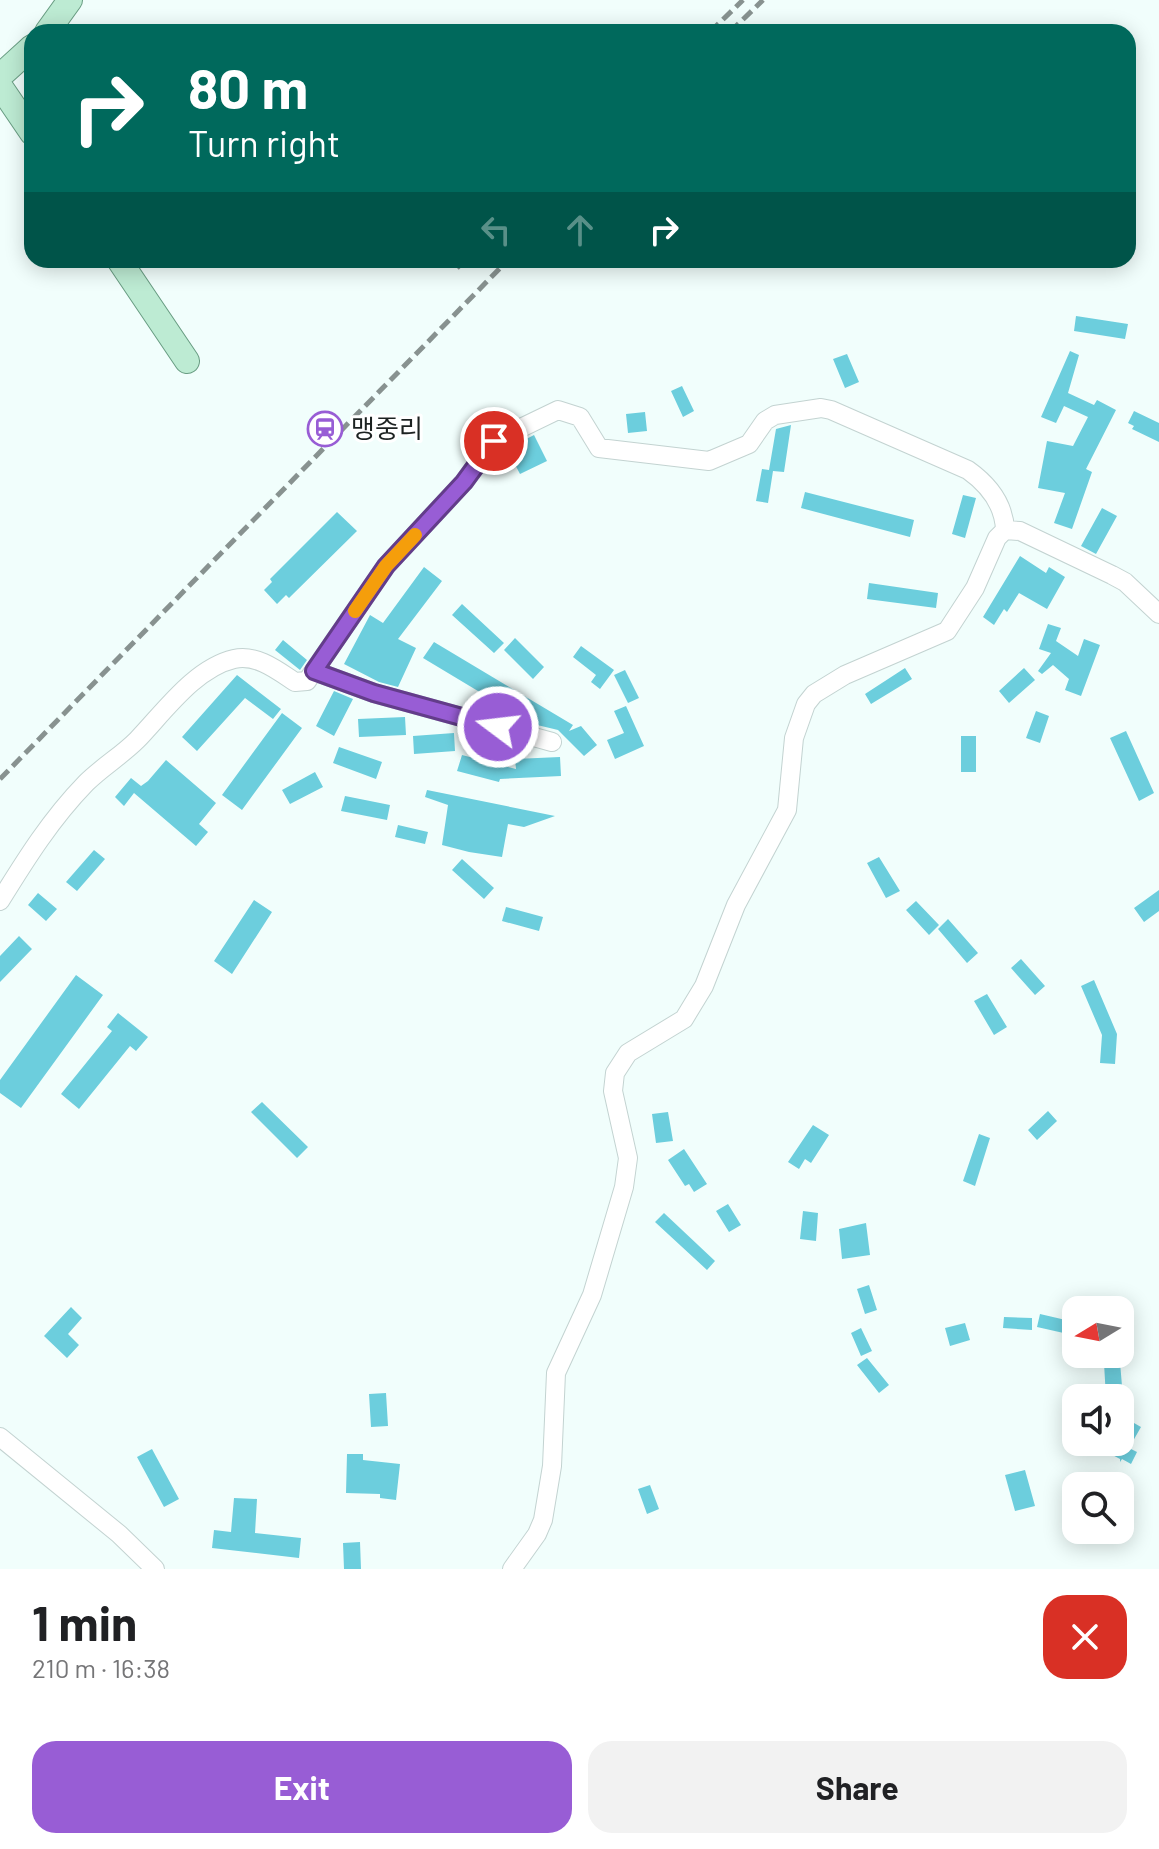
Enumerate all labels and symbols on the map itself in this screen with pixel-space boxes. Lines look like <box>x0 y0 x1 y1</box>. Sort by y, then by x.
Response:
pin <box>460 407 528 475</box>
station icon: 맹중리 <box>306 410 344 448</box>
place label: 맹중리 <box>351 412 423 443</box>
position arrow <box>456 685 540 769</box>
north arrow <box>1062 1296 1134 1368</box>

